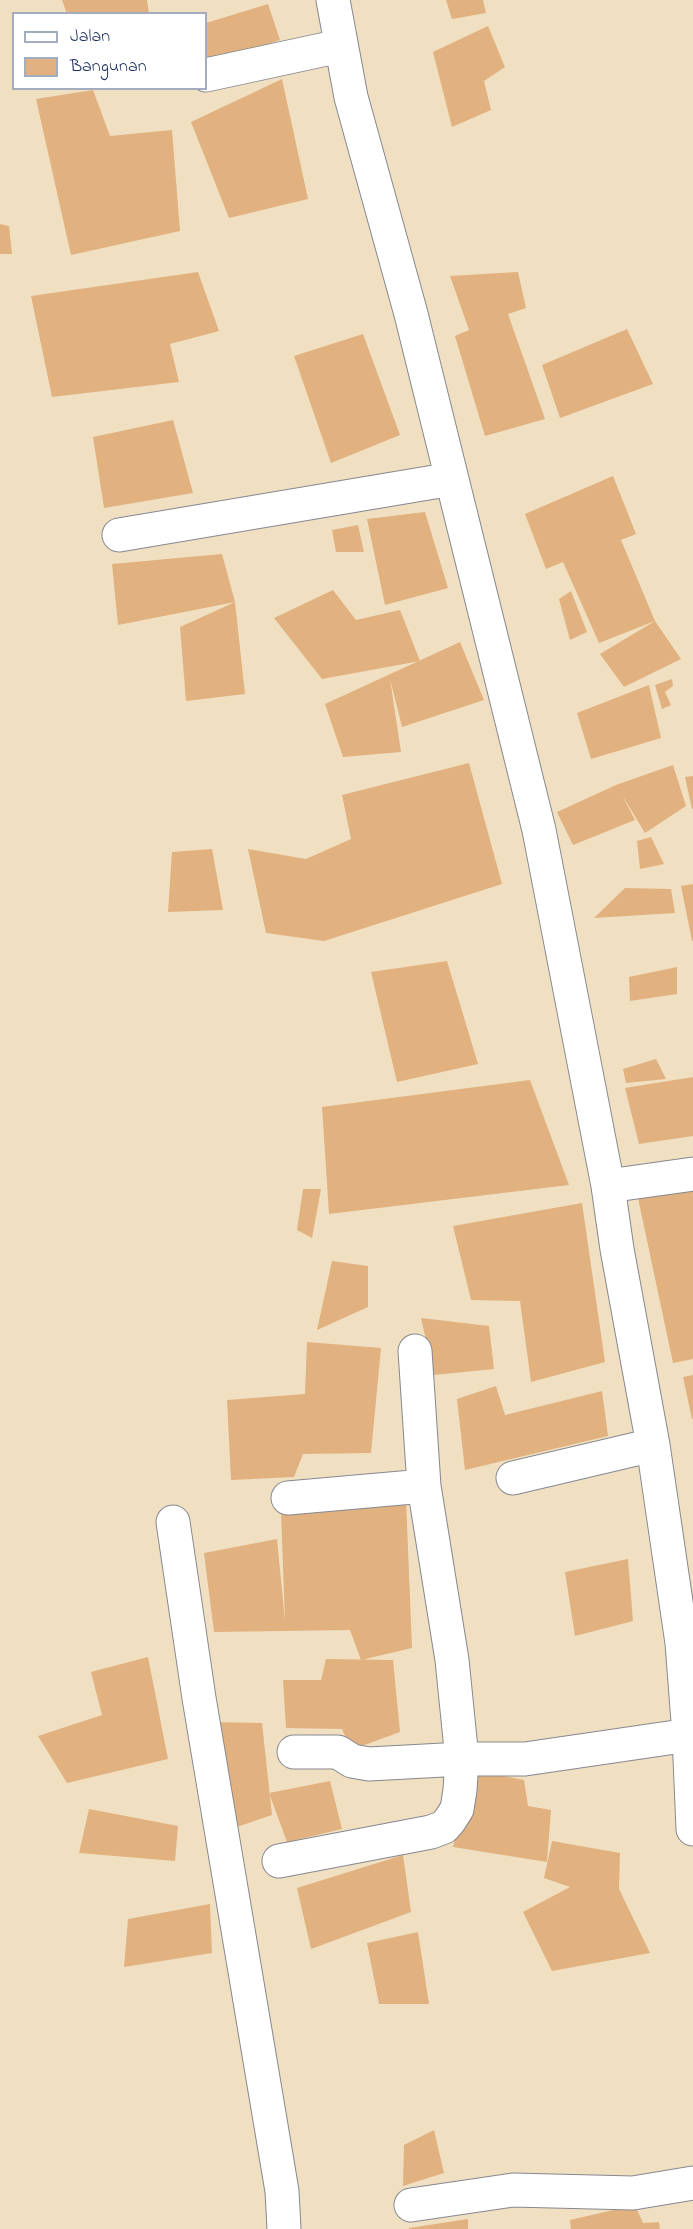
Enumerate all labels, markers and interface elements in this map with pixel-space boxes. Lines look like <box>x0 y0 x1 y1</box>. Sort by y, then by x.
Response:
legend <box>12 12 207 90</box>
text: Jalan <box>70 24 110 50</box>
text: Bangunan <box>70 54 147 80</box>

